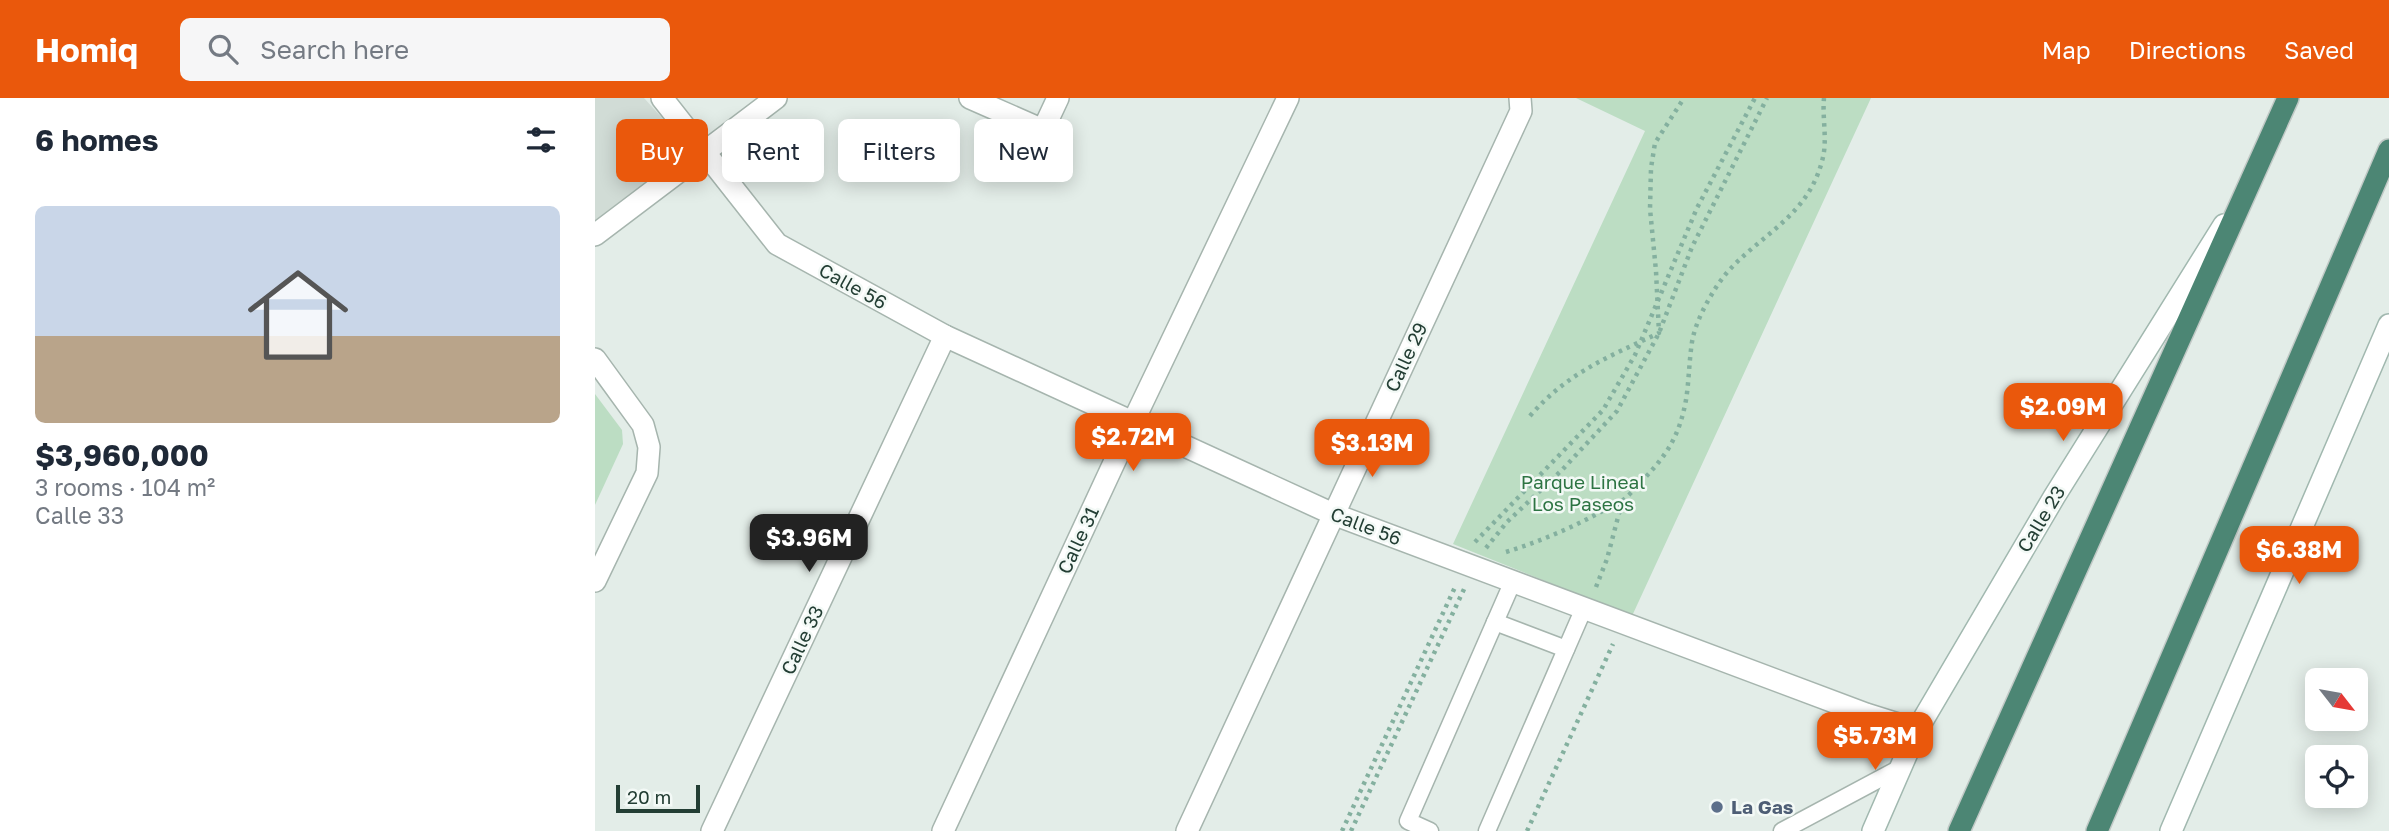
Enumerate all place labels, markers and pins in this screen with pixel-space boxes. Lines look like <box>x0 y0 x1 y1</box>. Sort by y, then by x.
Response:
pin: $2.09M <box>2006 384 2120 443</box>
pin: $2.72M <box>1076 414 1190 473</box>
pin: $3.13M <box>1315 420 1429 479</box>
pin: $3.96M <box>752 514 866 574</box>
pin: $6.38M <box>2242 526 2356 586</box>
pin: $5.73M <box>1818 712 1932 772</box>
place label: La Gas <box>1731 795 1794 818</box>
marker: La Gas <box>1709 799 1725 815</box>

